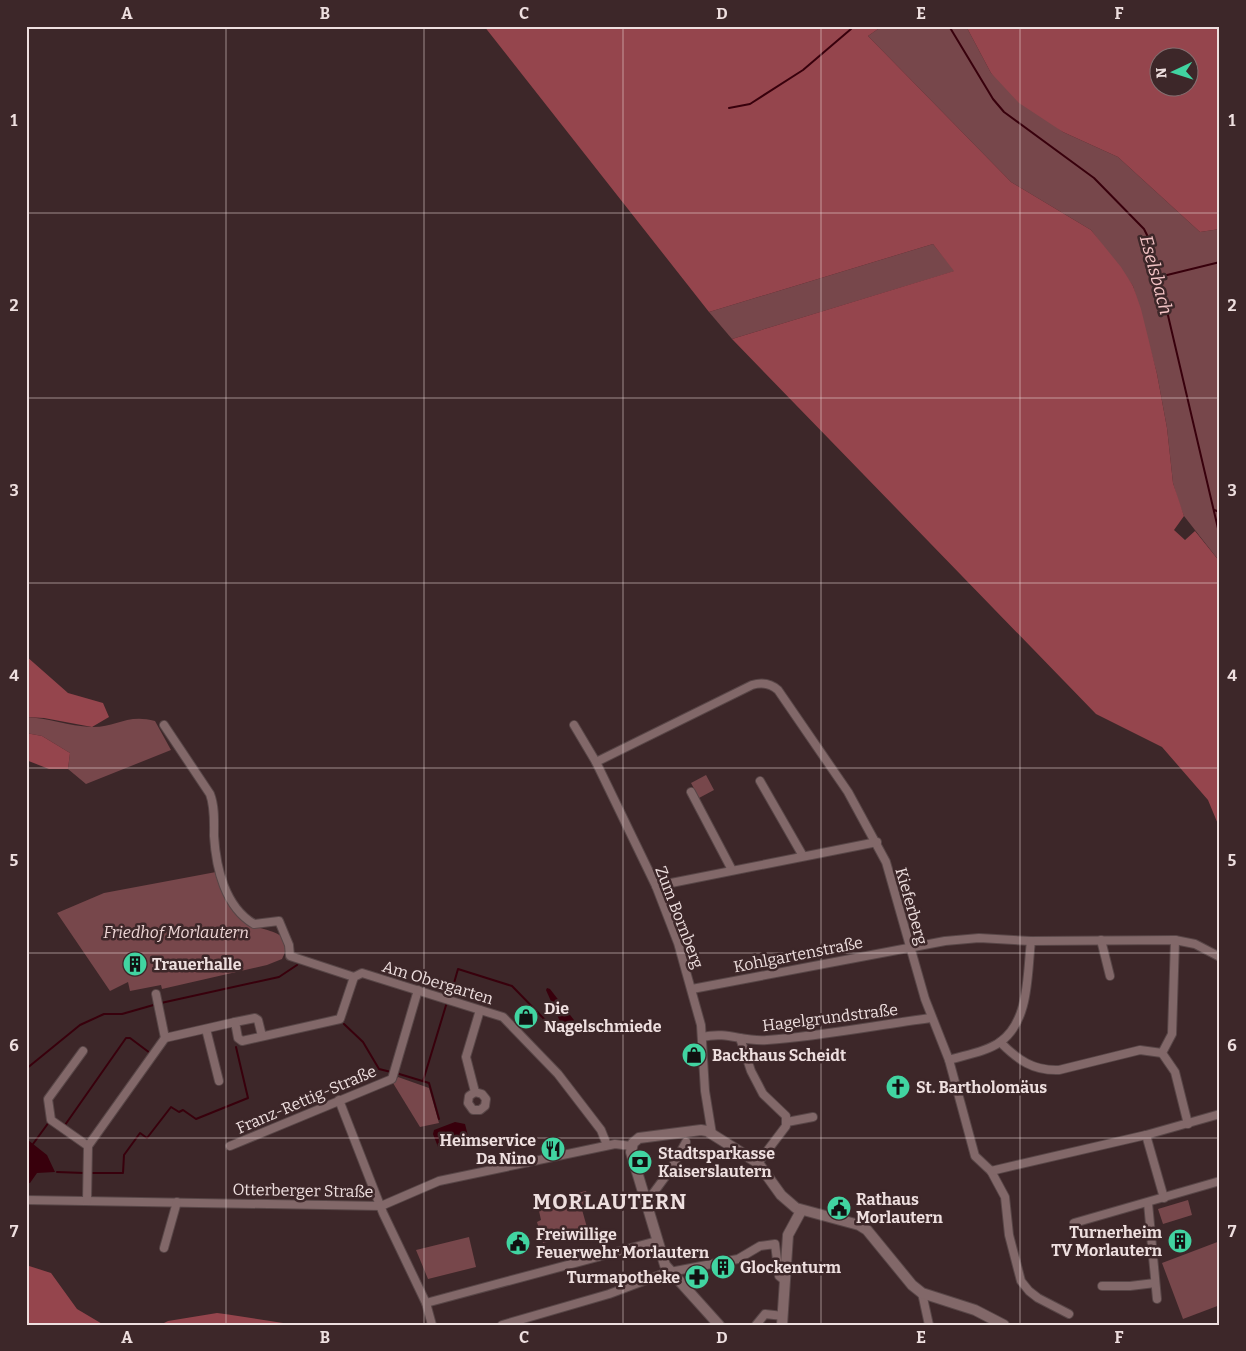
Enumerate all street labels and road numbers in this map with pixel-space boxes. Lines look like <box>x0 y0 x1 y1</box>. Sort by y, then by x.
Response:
street label: Zum Bornberg <box>651 863 708 971</box>
street label: Kieferberg <box>891 865 932 947</box>
street label: Kohlgartenstraße <box>732 933 864 976</box>
street label: Am Obergarten <box>380 957 496 1008</box>
street label: Hagelgrundstraße <box>761 1000 899 1035</box>
street label: Franz-Rettig-Straße <box>233 1061 379 1138</box>
street label: Otterberger Straße <box>232 1180 374 1201</box>

